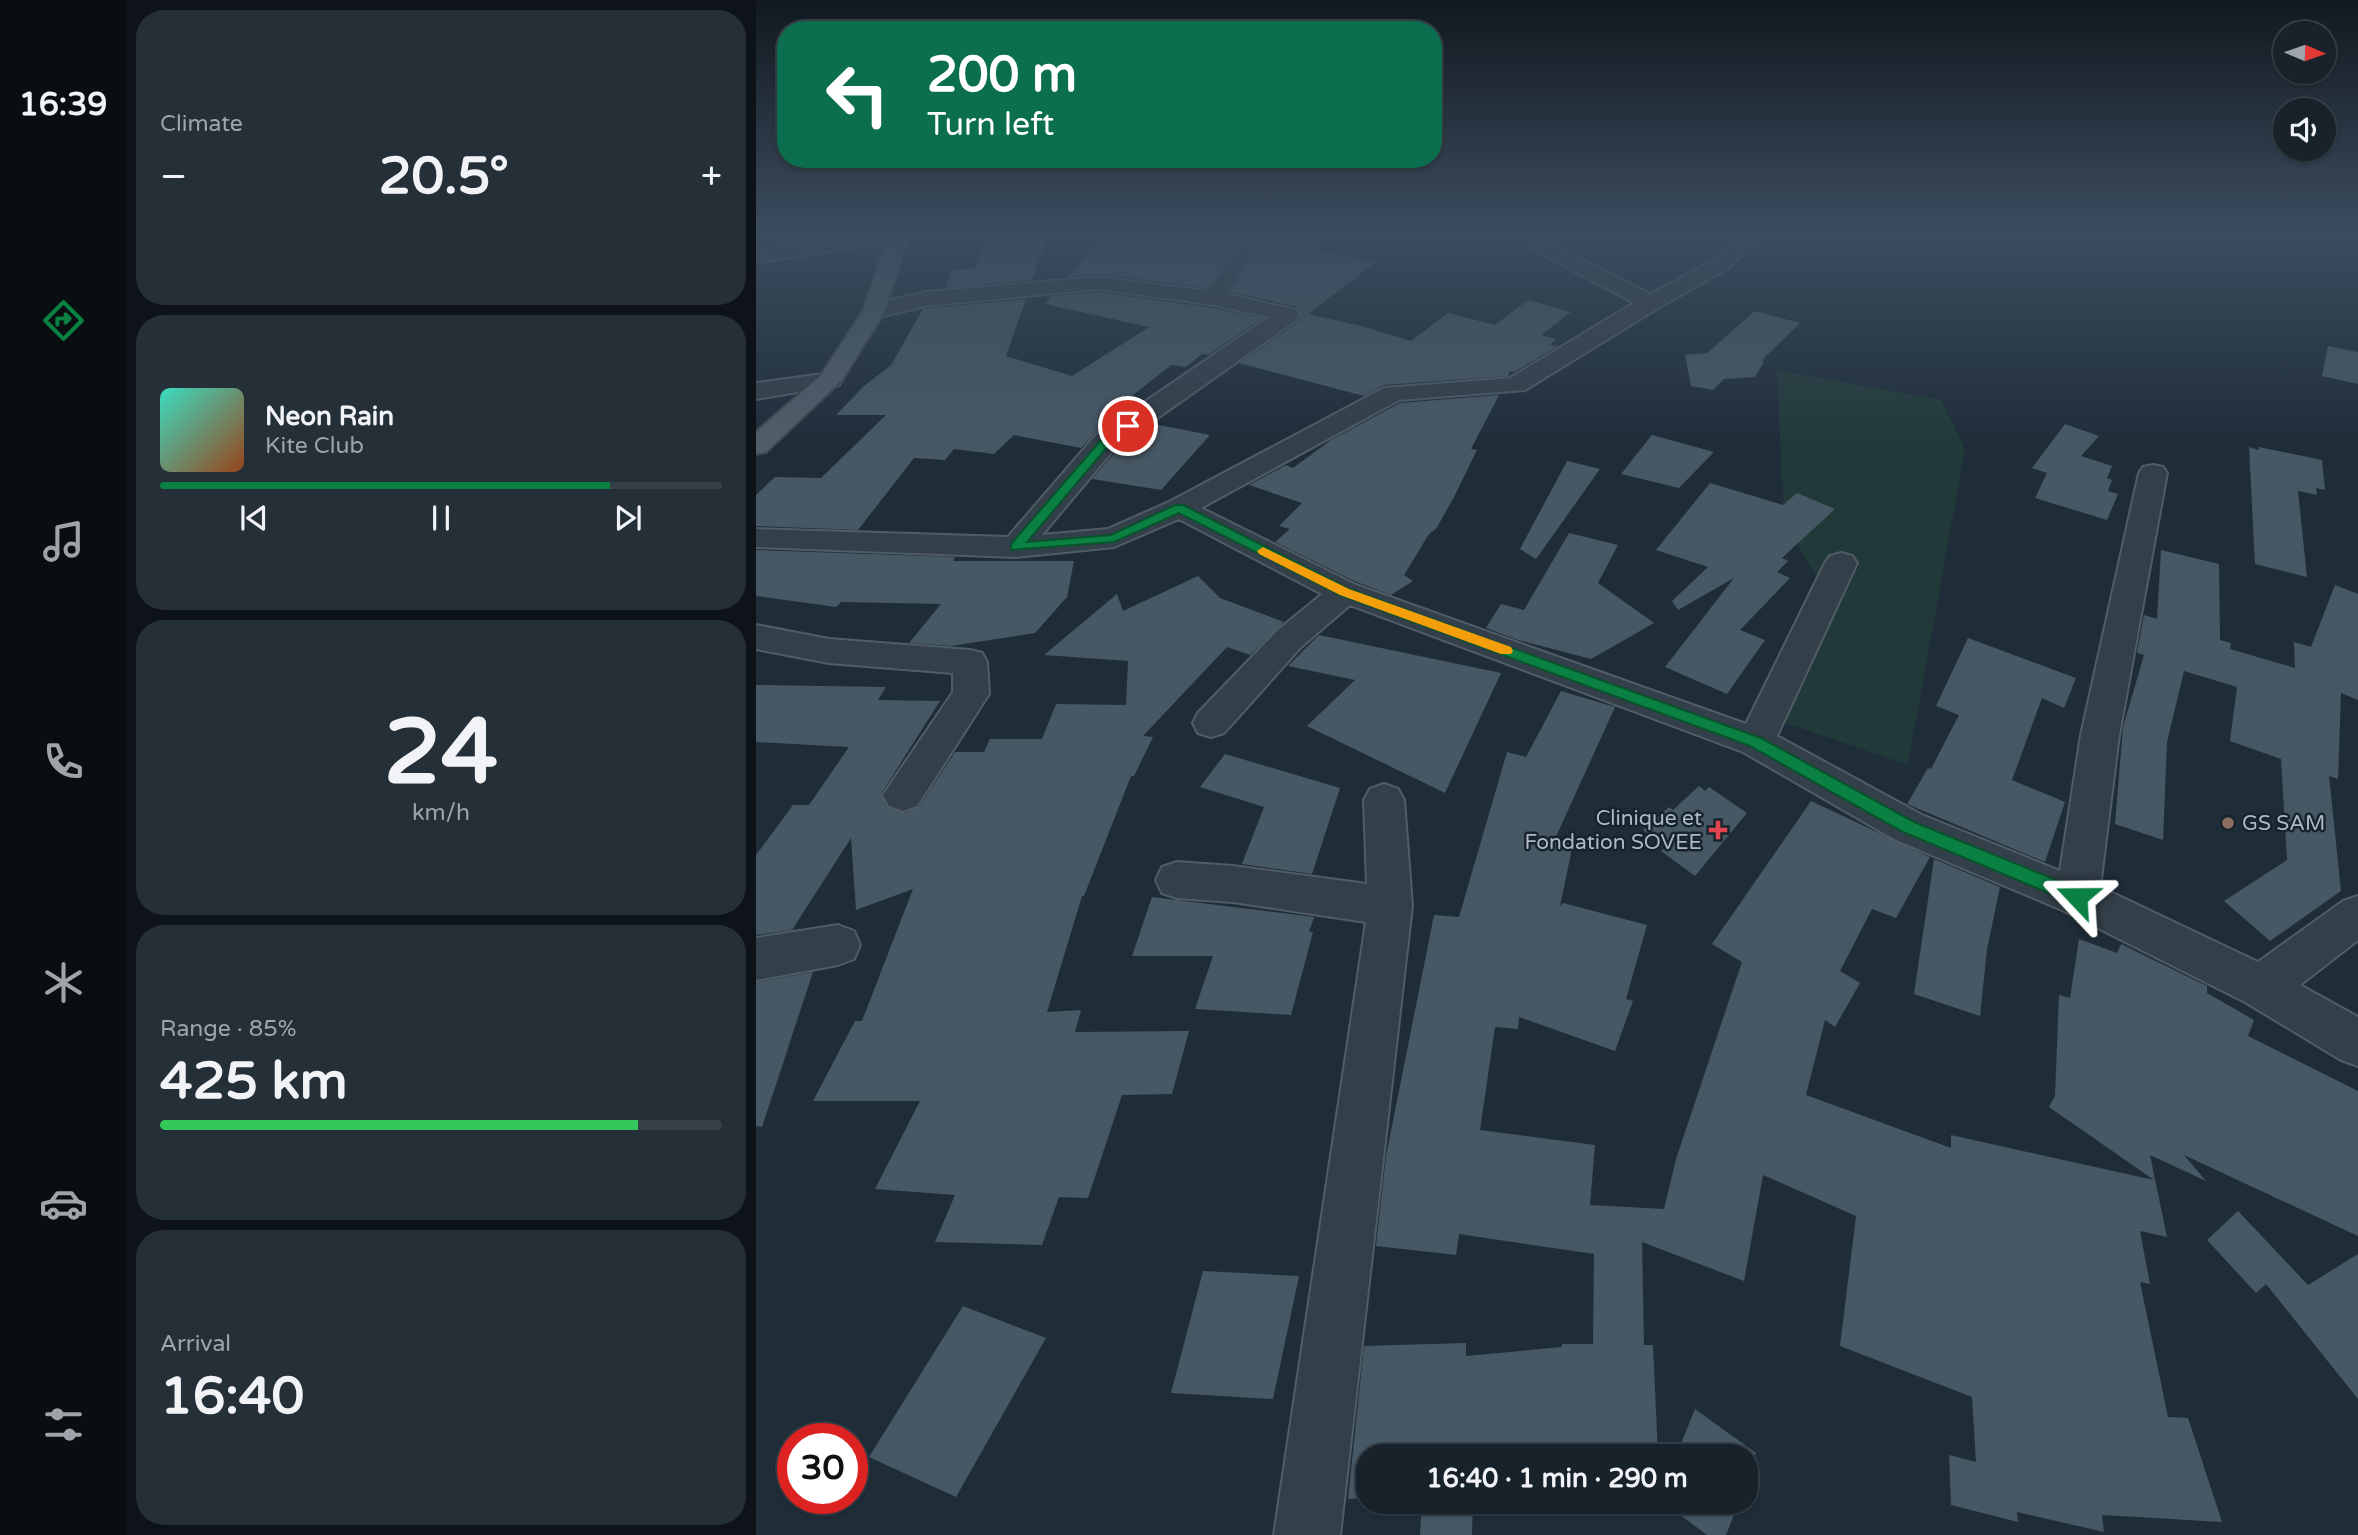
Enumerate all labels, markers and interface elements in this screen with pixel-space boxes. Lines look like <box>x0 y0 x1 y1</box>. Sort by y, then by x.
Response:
north arrow <box>2273 21 2336 84</box>
map controls <box>2273 21 2336 161</box>
text: 200 m <box>927 46 1077 105</box>
icon: left <box>812 49 903 140</box>
text: 16:39 <box>19 86 107 124</box>
button: sound <box>2273 98 2336 161</box>
text: Turn left <box>927 106 1054 144</box>
text: Climate <box>160 110 243 138</box>
text: 20.5° <box>379 145 509 208</box>
text: − <box>160 154 187 200</box>
text: + <box>701 154 722 200</box>
icon: directions <box>39 296 88 345</box>
pin <box>1098 396 1158 456</box>
text: Neon Rain <box>265 401 394 432</box>
icon: arrive <box>1109 407 1147 445</box>
text: Kite Club <box>265 432 364 460</box>
icon: previous <box>235 499 273 537</box>
icon: pause <box>422 499 460 537</box>
icon: next <box>609 499 647 537</box>
icon: music <box>39 517 88 566</box>
text: 24 <box>384 698 498 808</box>
icon: phone <box>39 737 88 786</box>
text: km/h <box>412 799 470 827</box>
place label: Clinique et Fondation SOVEE <box>1524 806 1702 855</box>
place label: GS SAM <box>2242 811 2325 836</box>
marker: GS SAM <box>2220 815 2236 831</box>
marker: Clinique et Fondation SOVEE <box>1708 820 1728 840</box>
position arrow <box>2040 860 2114 934</box>
icon: climate <box>39 958 88 1007</box>
text: Range · 85% <box>160 1015 296 1043</box>
text: 425 km <box>160 1050 348 1113</box>
icon: car <box>39 1179 88 1228</box>
text: Arrival <box>160 1330 231 1358</box>
text: 16:40 <box>160 1365 304 1428</box>
icon: filters <box>39 1400 88 1449</box>
speed limit sign: 30 <box>777 1423 868 1514</box>
text: 16:40 · 1 min · 290 m <box>1426 1463 1688 1494</box>

